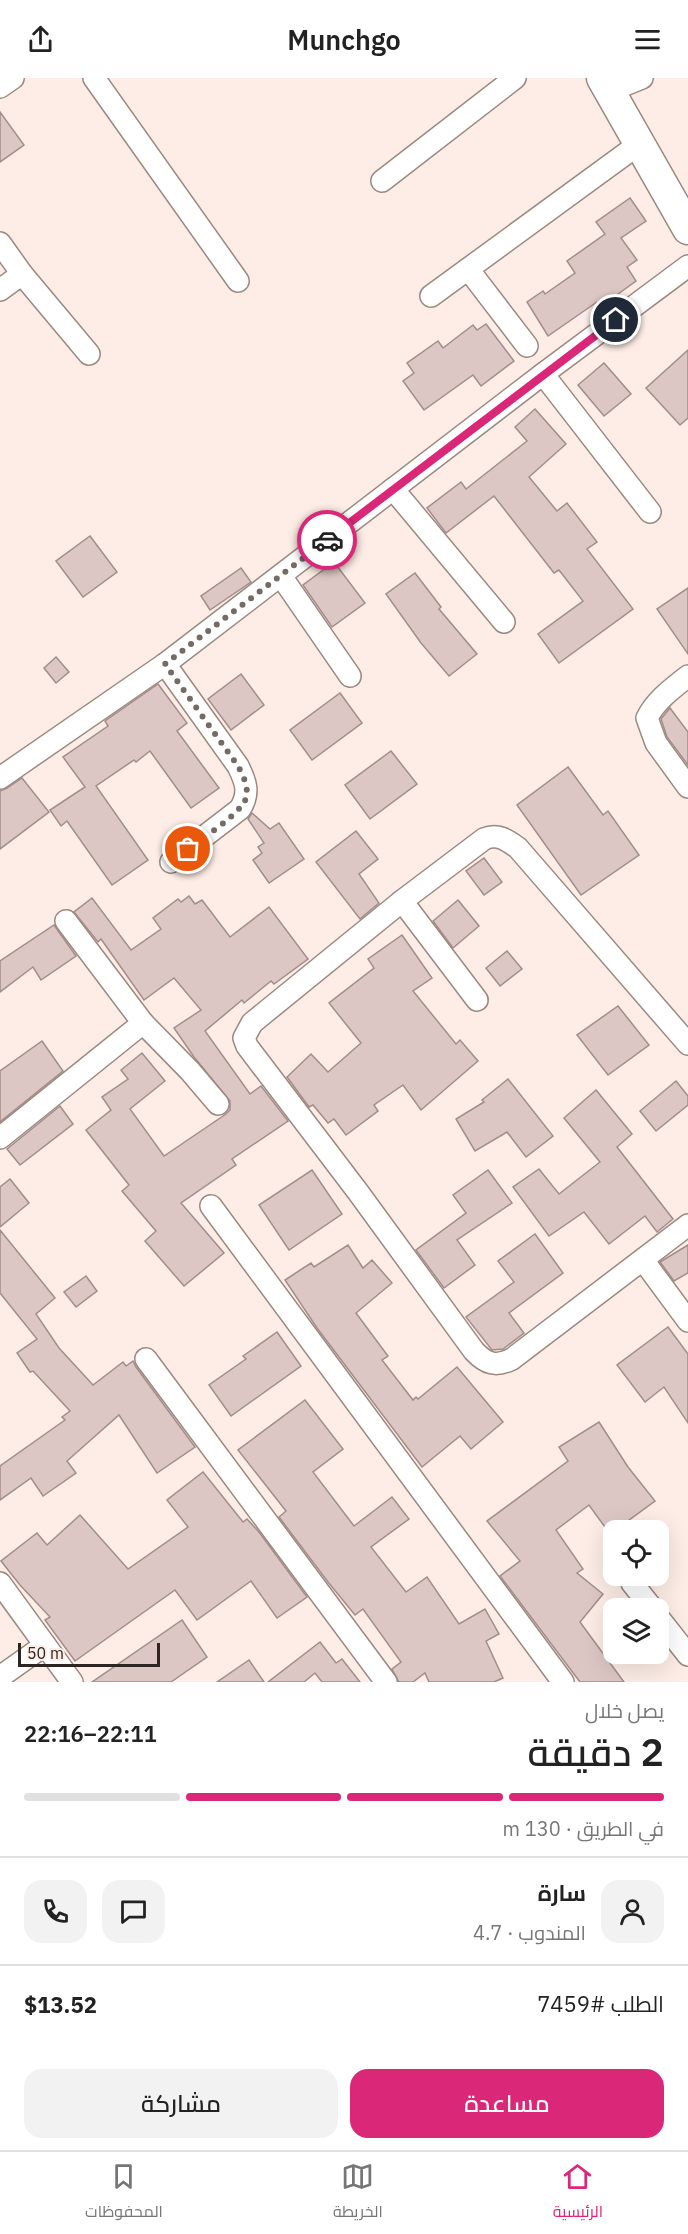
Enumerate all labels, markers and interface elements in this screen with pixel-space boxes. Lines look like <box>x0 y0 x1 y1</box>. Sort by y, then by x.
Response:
text: Munchgo <box>287 22 401 57</box>
icon: share <box>24 23 57 56</box>
icon: menu <box>631 23 664 56</box>
pin <box>590 294 641 345</box>
icon: home <box>599 303 632 336</box>
courier <box>297 510 357 570</box>
icon: car <box>311 524 344 557</box>
pin <box>162 823 213 874</box>
icon: bag <box>171 832 204 865</box>
map controls <box>603 1520 669 1664</box>
button: locate <box>603 1520 669 1586</box>
button: layers <box>603 1598 669 1664</box>
scale bar <box>18 1640 160 1668</box>
text: 50 m <box>27 1643 64 1663</box>
text: يصل خلال <box>585 1697 664 1724</box>
text: 22:11–22:16 <box>24 1719 157 1748</box>
text: 2 دقيقة <box>528 1726 664 1777</box>
text: في الطريق · 130 m <box>503 1815 664 1842</box>
text: سارة <box>538 1878 586 1907</box>
button: phone <box>24 1880 87 1943</box>
button: chat <box>102 1880 165 1943</box>
button: person <box>601 1880 664 1943</box>
text: المندوب · 4.7 <box>473 1919 586 1946</box>
text: الطلب #7459 <box>537 1989 664 2018</box>
text: $13.52 <box>24 1990 97 2019</box>
button: مشاركة <box>24 2069 338 2138</box>
button: مساعدة <box>350 2069 664 2138</box>
tab: المحفوظات <box>85 2160 163 2226</box>
tab: الخريطة <box>333 2160 383 2226</box>
tab: الرئيسية <box>553 2160 603 2226</box>

